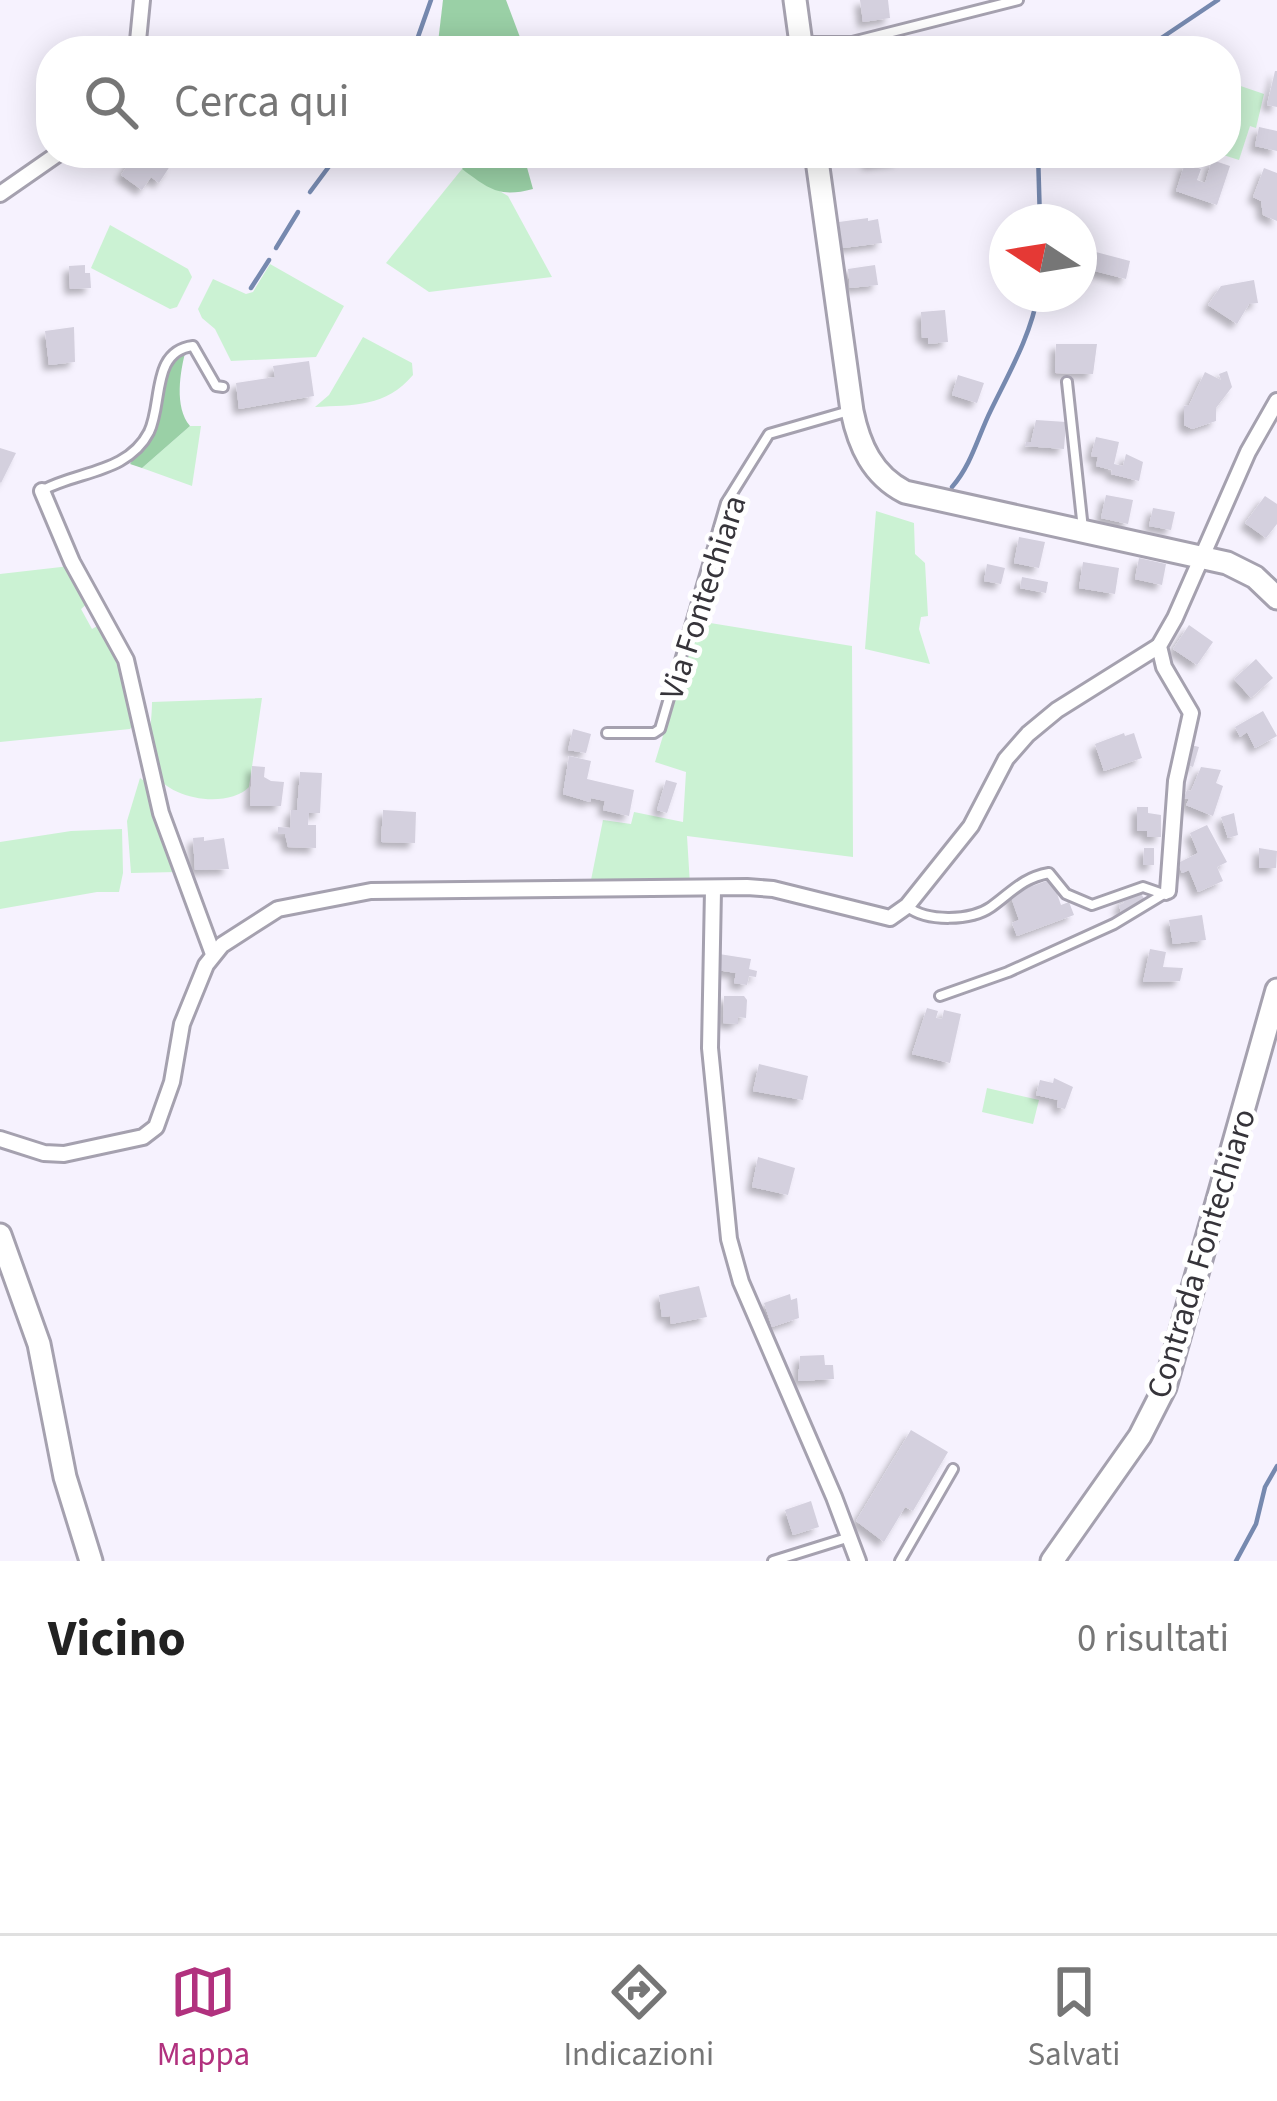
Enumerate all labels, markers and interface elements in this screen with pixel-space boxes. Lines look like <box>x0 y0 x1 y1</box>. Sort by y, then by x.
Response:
search box <box>36 36 1241 168</box>
icon: search <box>78 69 144 135</box>
text: Cerca qui <box>174 70 349 134</box>
north arrow <box>989 204 1097 312</box>
street label: Via Fontechiara <box>648 489 759 706</box>
street label: Contrada Fontechiaro <box>1135 1103 1268 1404</box>
text: Vicino <box>48 1603 186 1675</box>
text: 0 risultati <box>1077 1611 1229 1667</box>
tab: Mappa <box>157 1959 250 2078</box>
tab: Indicazioni <box>563 1959 714 2078</box>
tab: Salvati <box>1027 1959 1120 2078</box>

